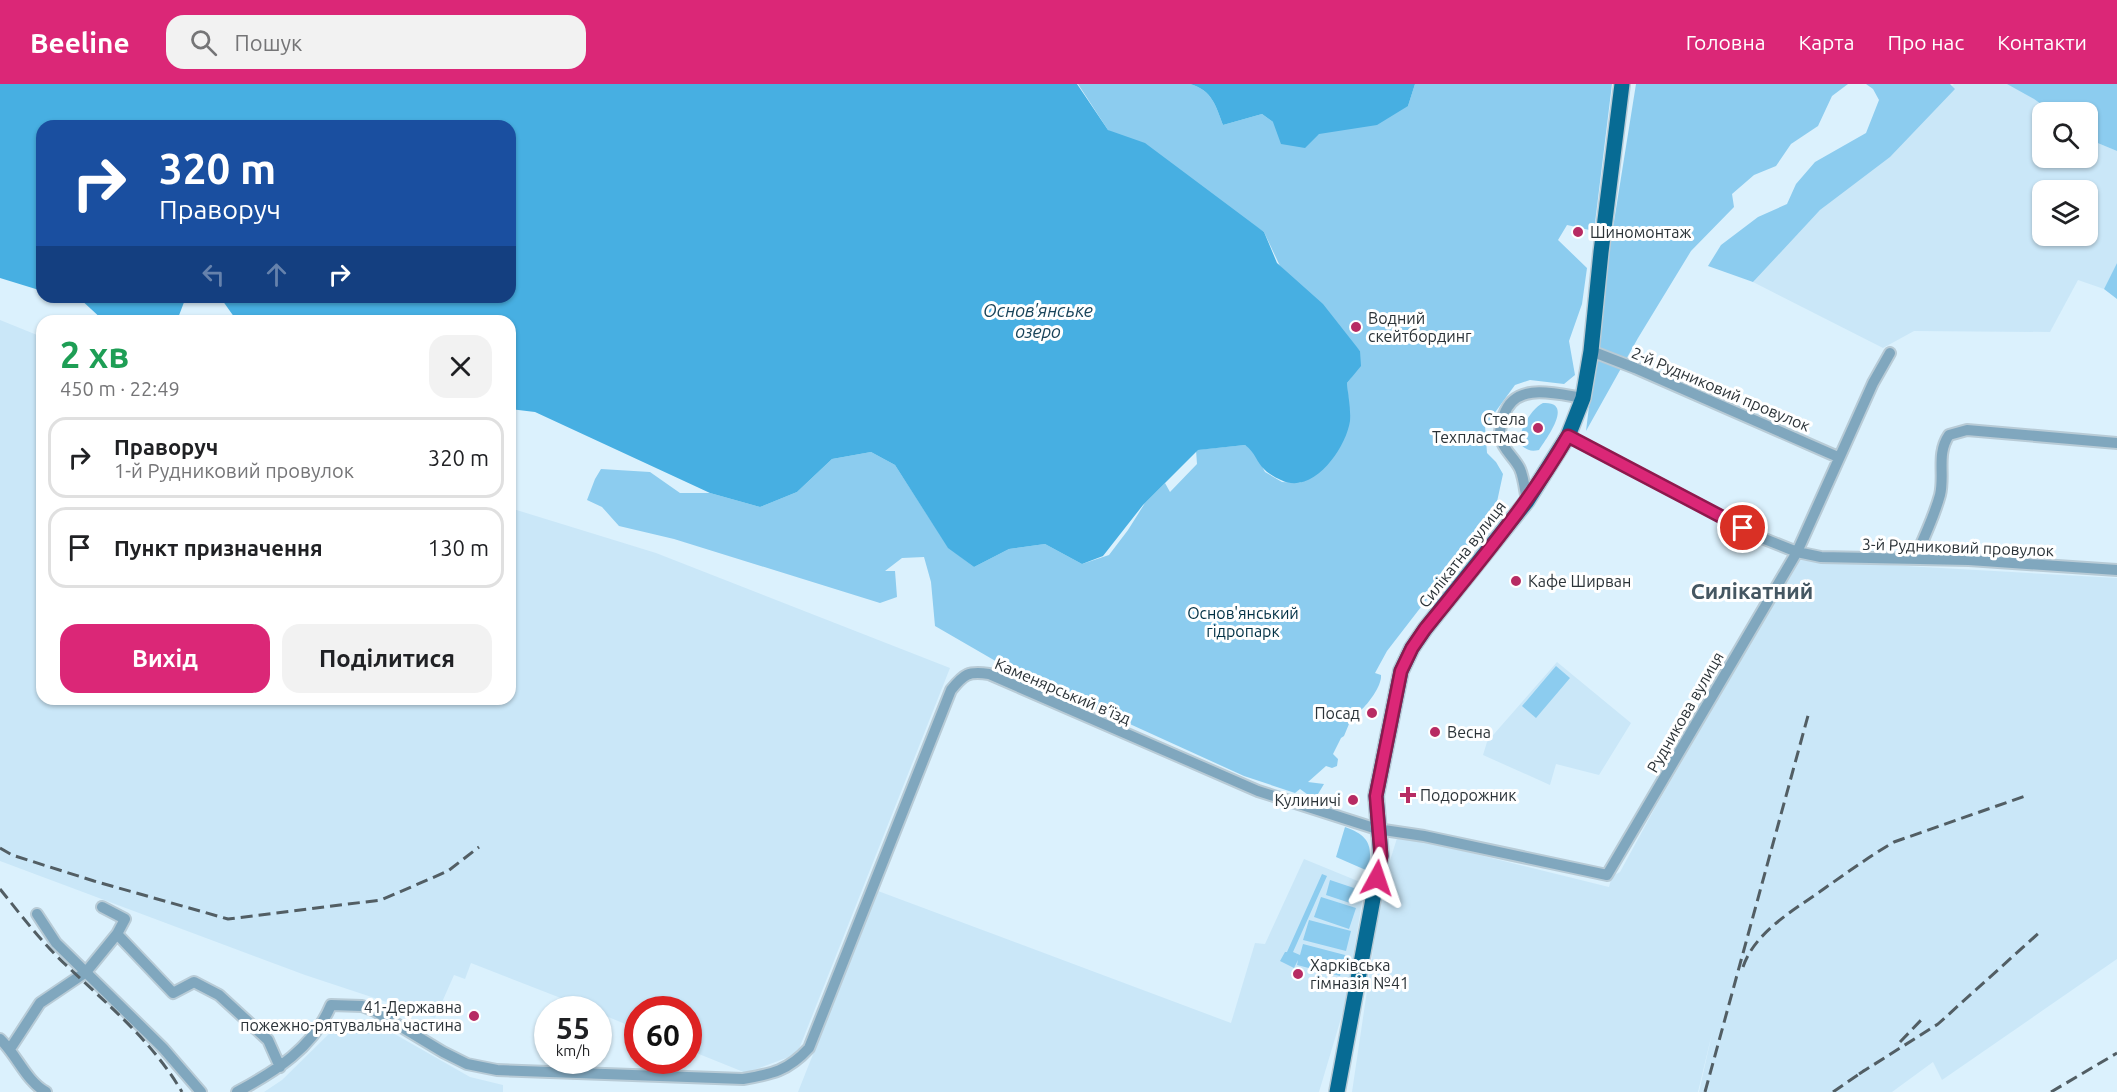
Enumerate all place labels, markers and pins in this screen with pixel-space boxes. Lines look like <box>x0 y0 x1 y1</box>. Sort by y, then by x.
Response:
place label: Шиномонтаж <box>1590 223 1691 241</box>
marker: Шиномонтаж <box>1571 225 1585 239</box>
place label: Водний скейтбординг <box>1368 309 1472 345</box>
marker: Водний скейтбординг <box>1349 320 1363 334</box>
place label: Стела Техпластмас <box>1432 410 1527 446</box>
marker: Стела Техпластмас <box>1531 421 1545 435</box>
pin <box>1717 502 1768 553</box>
place label: Кафе Ширван <box>1528 572 1631 590</box>
marker: Кафе Ширван <box>1509 574 1523 588</box>
place label: Посад <box>1315 704 1360 722</box>
marker: Посад <box>1365 706 1379 720</box>
place label: Весна <box>1447 723 1491 741</box>
marker: Весна <box>1428 725 1442 739</box>
place label: Подорожник <box>1420 786 1517 804</box>
marker: Подорожник <box>1401 788 1415 802</box>
place label: Кулиничі <box>1274 791 1341 809</box>
marker: Кулиничі <box>1346 793 1360 807</box>
place label: Харківська гімназія №41 <box>1310 956 1409 992</box>
marker: Харківська гімназія №41 <box>1291 967 1305 981</box>
place label: 41-Державна пожежно-рятувальна частина <box>240 998 462 1034</box>
marker: 41-Державна пожежно-рятувальна частина <box>467 1009 481 1023</box>

